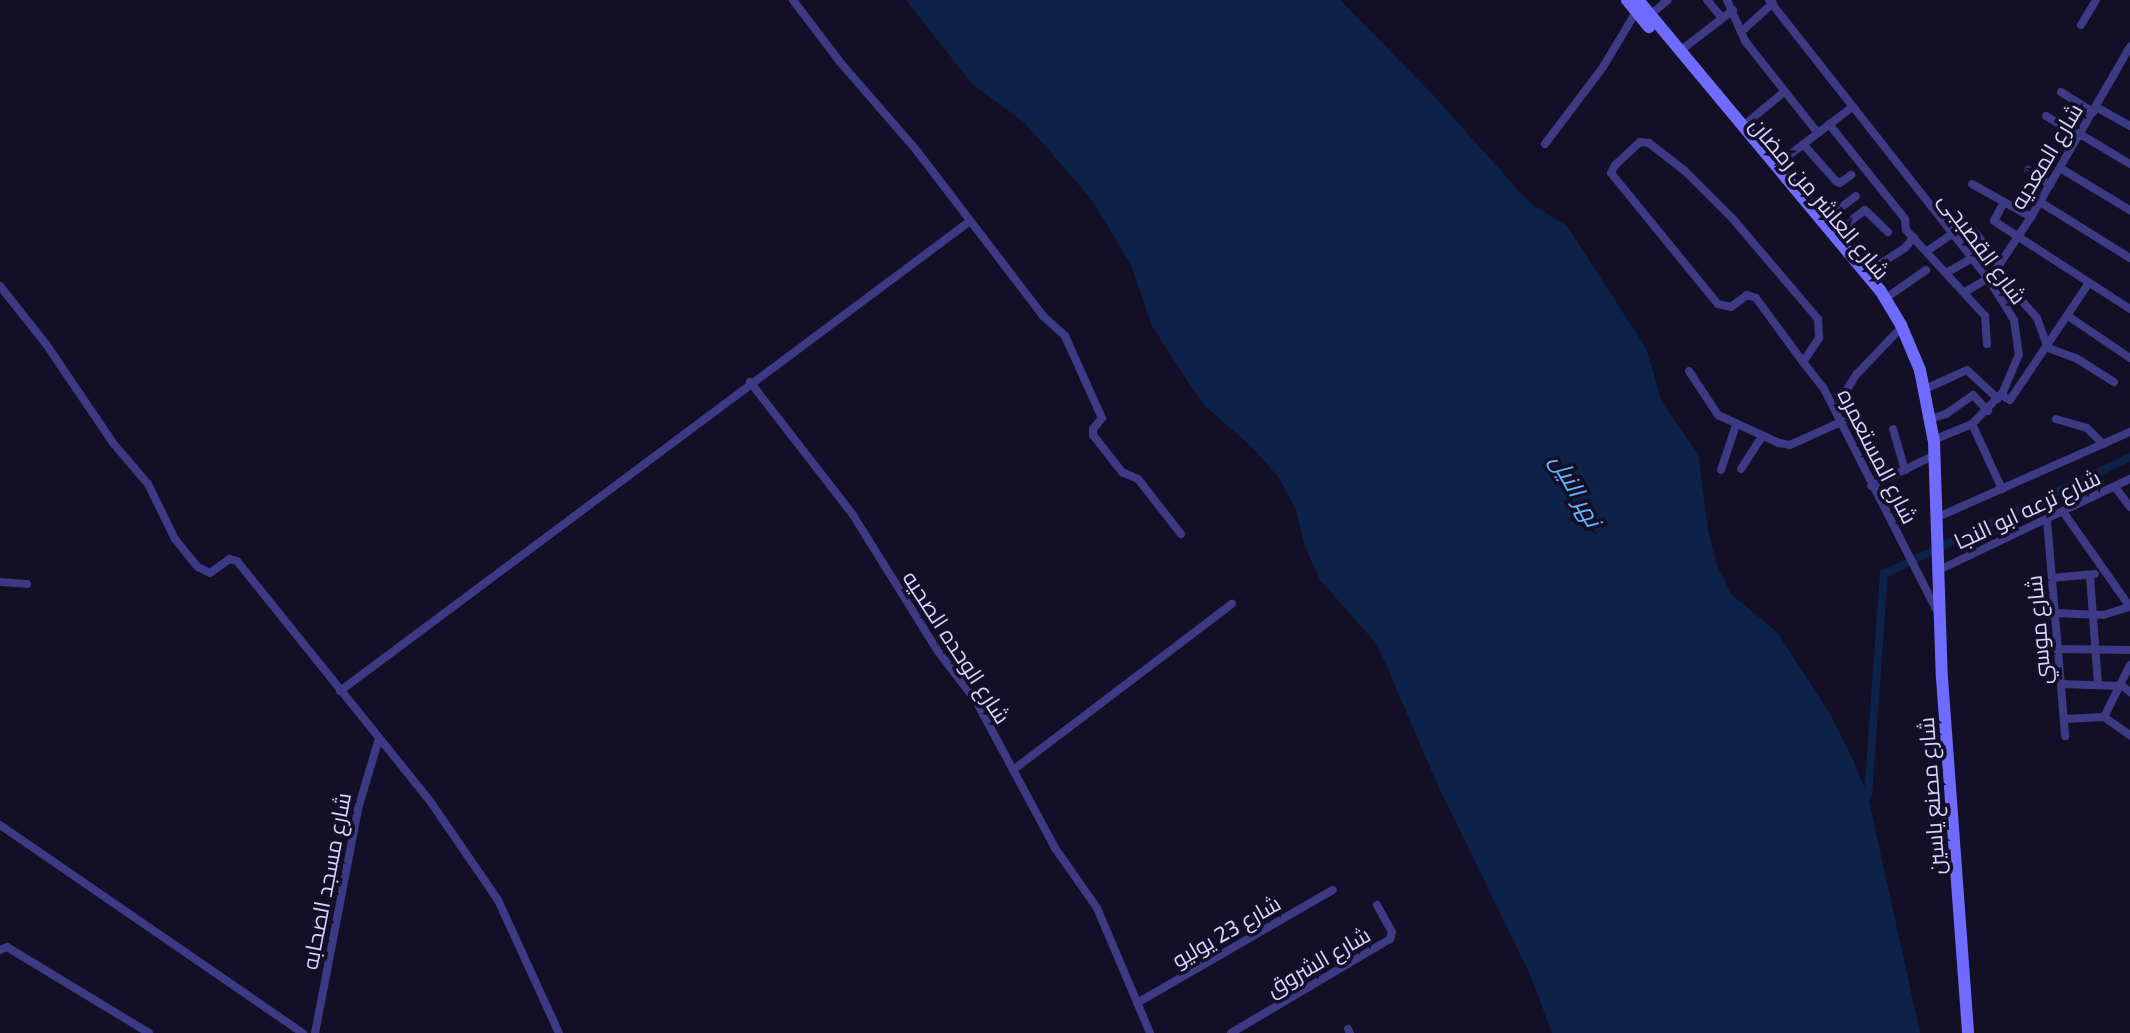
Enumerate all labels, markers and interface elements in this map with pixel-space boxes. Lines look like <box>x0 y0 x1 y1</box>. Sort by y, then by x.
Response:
street label: شارع المعديه <box>2004 98 2088 214</box>
street label: شارع العاشر من رمضان <box>1744 112 1896 284</box>
street label: شارع القصبجى <box>1934 187 2032 309</box>
street label: شارع المستعمره <box>1833 384 1923 528</box>
water label: نهر النيل <box>1545 449 1609 531</box>
street label: شارع ترعه ابو النجا <box>1950 464 2104 554</box>
street label: شارع الوحده الصحيه <box>898 566 1016 728</box>
street label: شارع موسي <box>2020 574 2056 686</box>
street label: شارع مصنع ياسين <box>1912 716 1950 876</box>
street label: شارع مسجد الصحابه <box>296 790 356 972</box>
street label: شارع 23 يوليو <box>1167 889 1285 973</box>
street label: شارع الشروق <box>1261 921 1375 1001</box>

